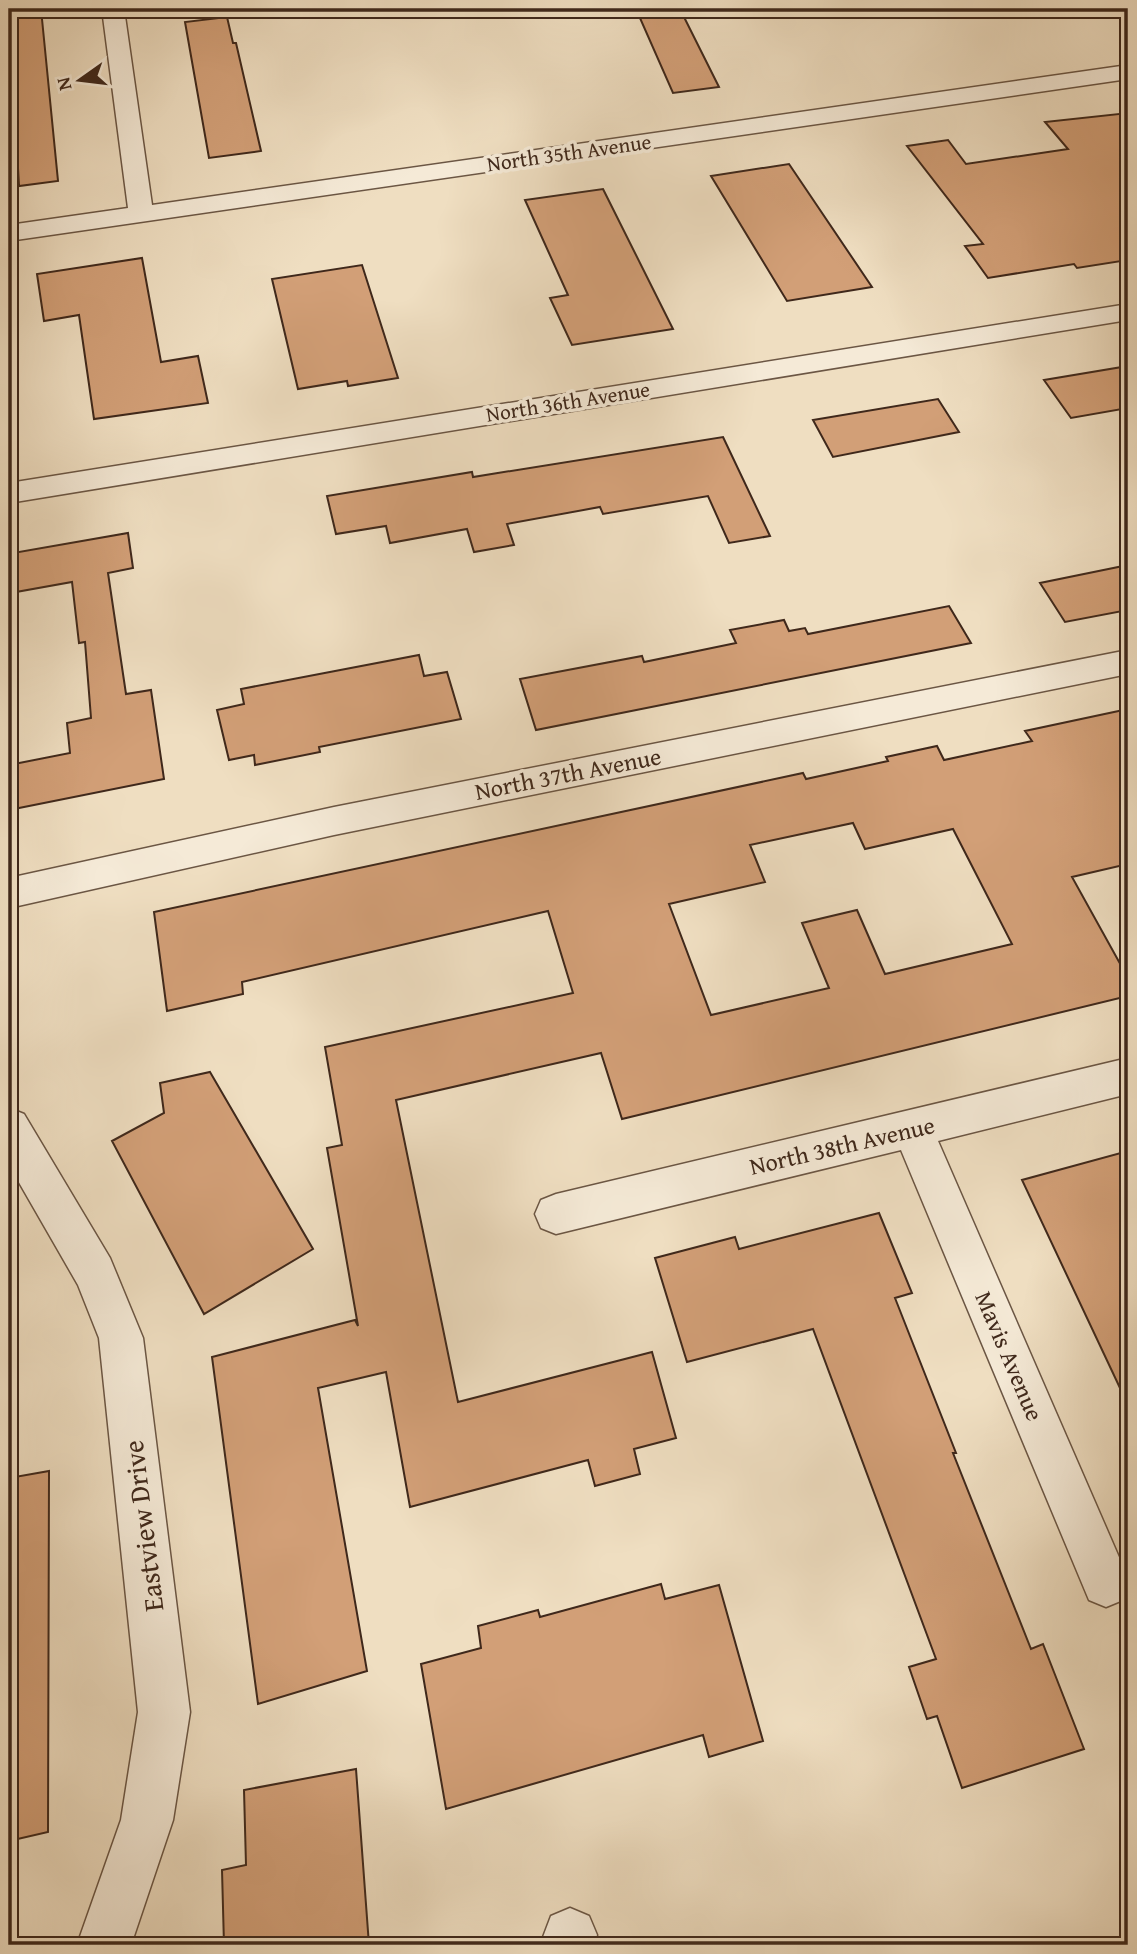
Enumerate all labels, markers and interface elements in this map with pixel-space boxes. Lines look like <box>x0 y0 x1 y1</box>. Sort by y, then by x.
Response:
north arrow <box>46 46 116 116</box>
text: N <box>48 74 79 94</box>
street label: North 35th Avenue <box>485 126 653 179</box>
street label: North 36th Avenue <box>484 373 652 430</box>
street label: North 37th Avenue <box>472 738 664 809</box>
street label: North 38th Avenue <box>746 1107 938 1184</box>
street label: Mavis Avenue <box>966 1285 1053 1426</box>
street label: Eastview Drive <box>112 1438 173 1614</box>

